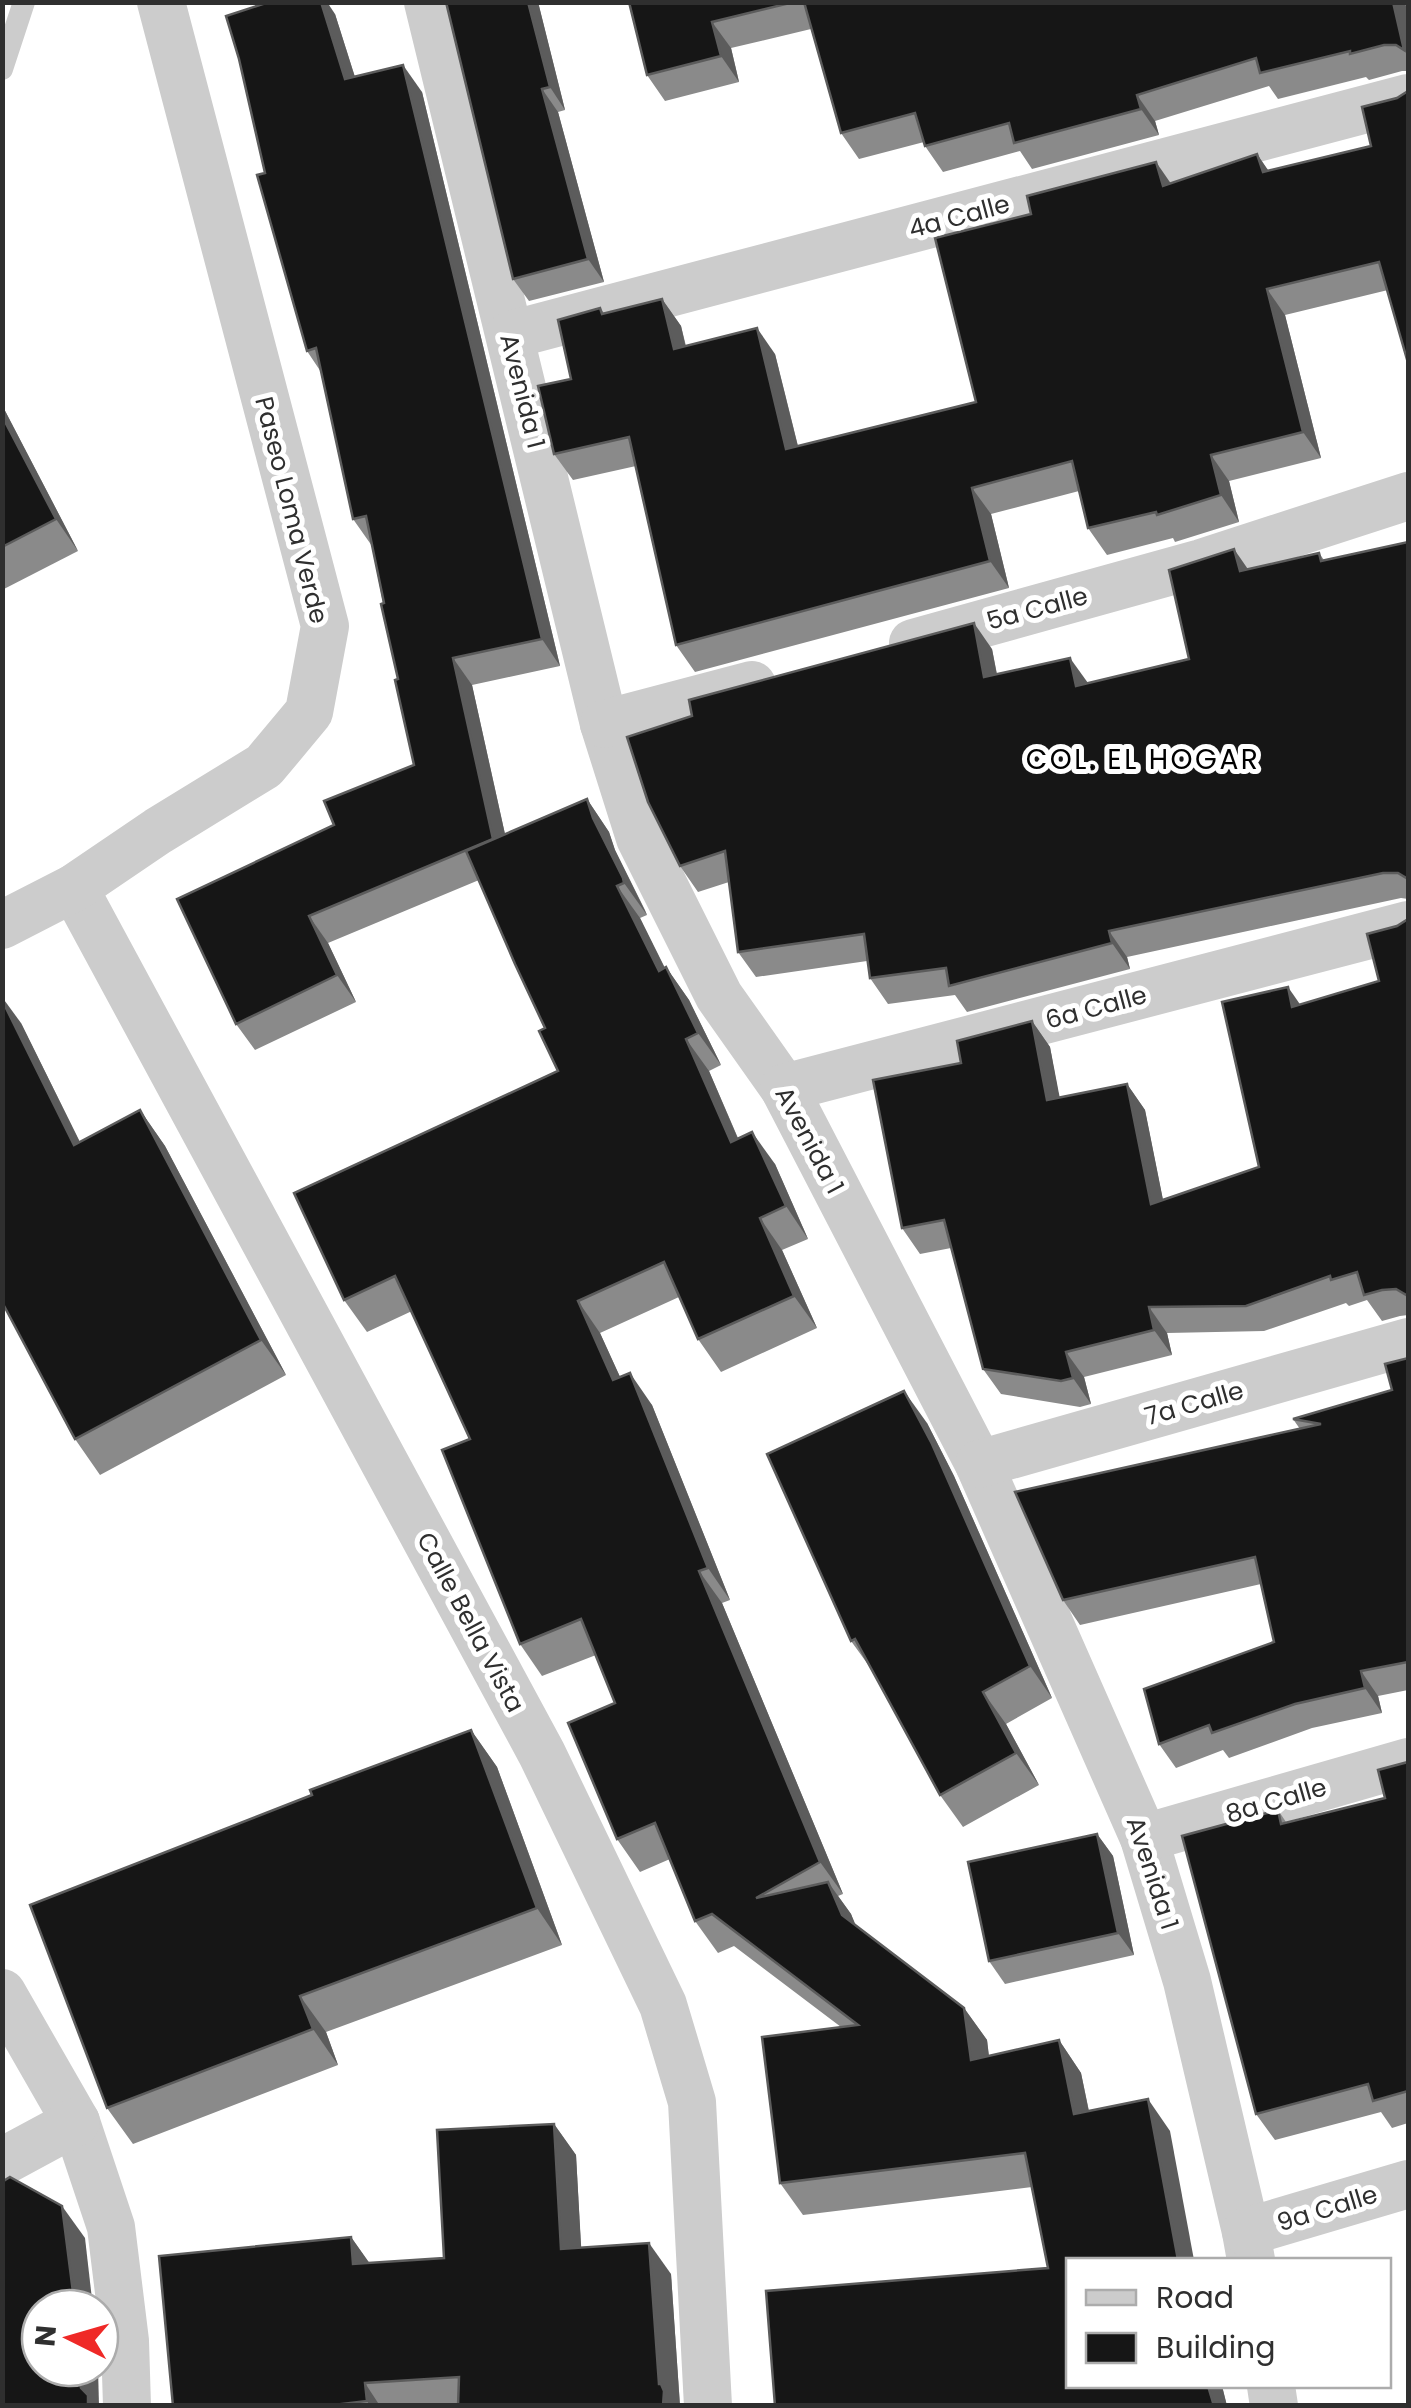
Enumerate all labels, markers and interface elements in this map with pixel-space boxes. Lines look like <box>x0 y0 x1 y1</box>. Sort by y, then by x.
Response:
street label: 4a Calle <box>905 186 1014 247</box>
street label: Avenida 1 <box>491 330 554 452</box>
street label: Paseo Loma Verde <box>246 393 337 627</box>
street label: 5a Calle <box>983 578 1092 639</box>
district label: COL. EL HOGAR <box>1026 740 1260 779</box>
street label: 6a Calle <box>1042 977 1151 1038</box>
street label: Avenida 1 <box>767 1080 852 1200</box>
street label: 7a Calle <box>1141 1373 1248 1434</box>
street label: Calle Bella Vista <box>408 1526 533 1719</box>
street label: 8a Calle <box>1222 1769 1331 1832</box>
street label: Avenida 1 <box>1118 1812 1187 1934</box>
street label: 9a Calle <box>1273 2177 1382 2240</box>
legend <box>1066 2258 1391 2388</box>
text: Road <box>1156 2276 1234 2319</box>
north arrow <box>20 2288 120 2388</box>
text: N <box>25 2324 66 2348</box>
text: Building <box>1156 2326 1276 2369</box>

